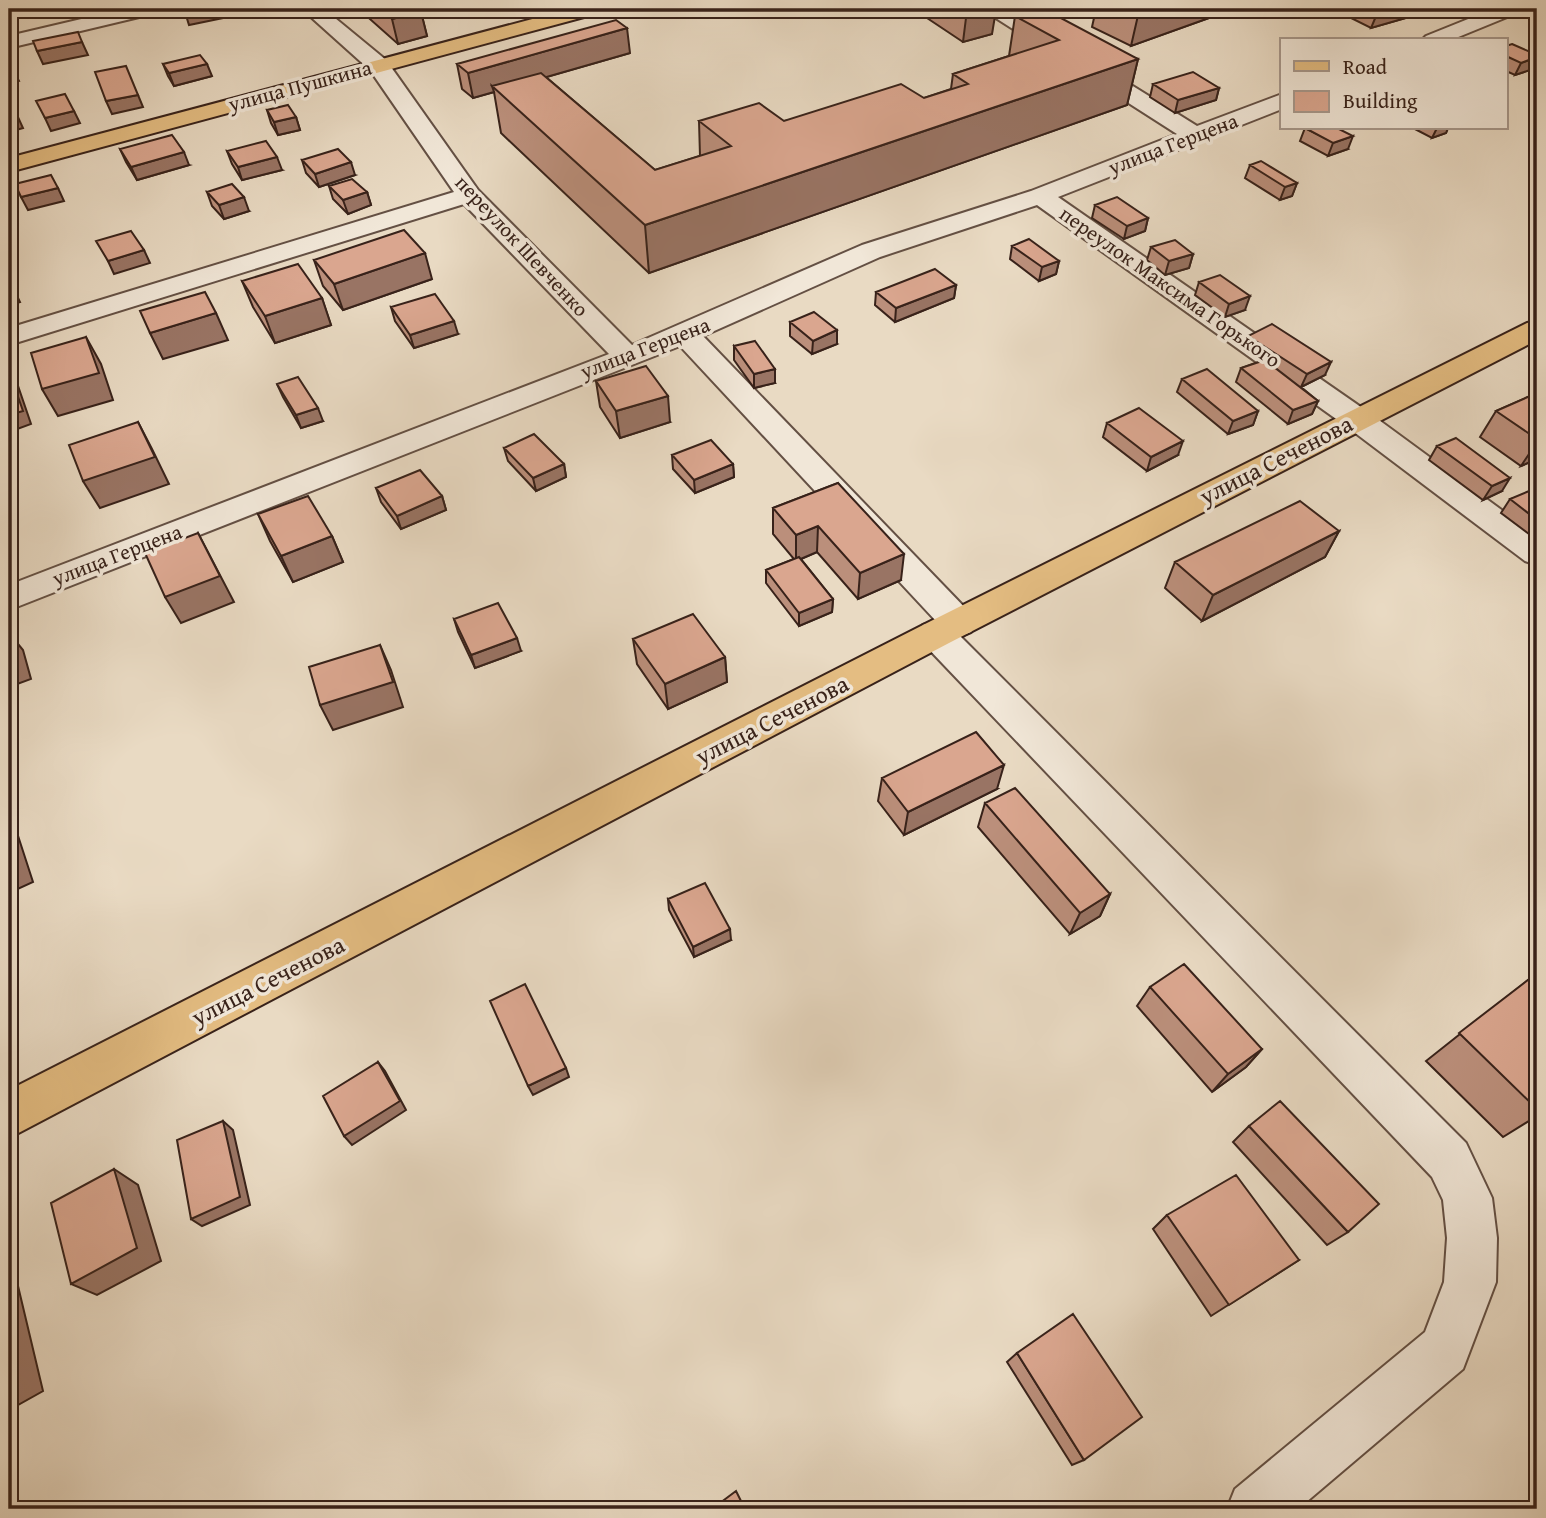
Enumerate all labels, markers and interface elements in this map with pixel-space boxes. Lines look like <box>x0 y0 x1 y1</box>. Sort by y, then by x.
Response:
legend <box>1280 38 1508 130</box>
text: Road <box>1343 51 1388 82</box>
street label: улица Пушкина <box>224 52 375 120</box>
text: Building <box>1343 85 1418 116</box>
street label: улица Герцена <box>1103 105 1242 183</box>
street label: переулок Шевченко <box>448 168 596 324</box>
street label: переулок Максима Горького <box>1053 198 1287 375</box>
street label: улица Герцена <box>575 309 714 387</box>
street label: улица Сеченова <box>1192 406 1359 514</box>
street label: улица Герцена <box>47 516 186 594</box>
street label: улица Сеченова <box>688 666 855 774</box>
street label: улица Сеченова <box>184 927 351 1035</box>

